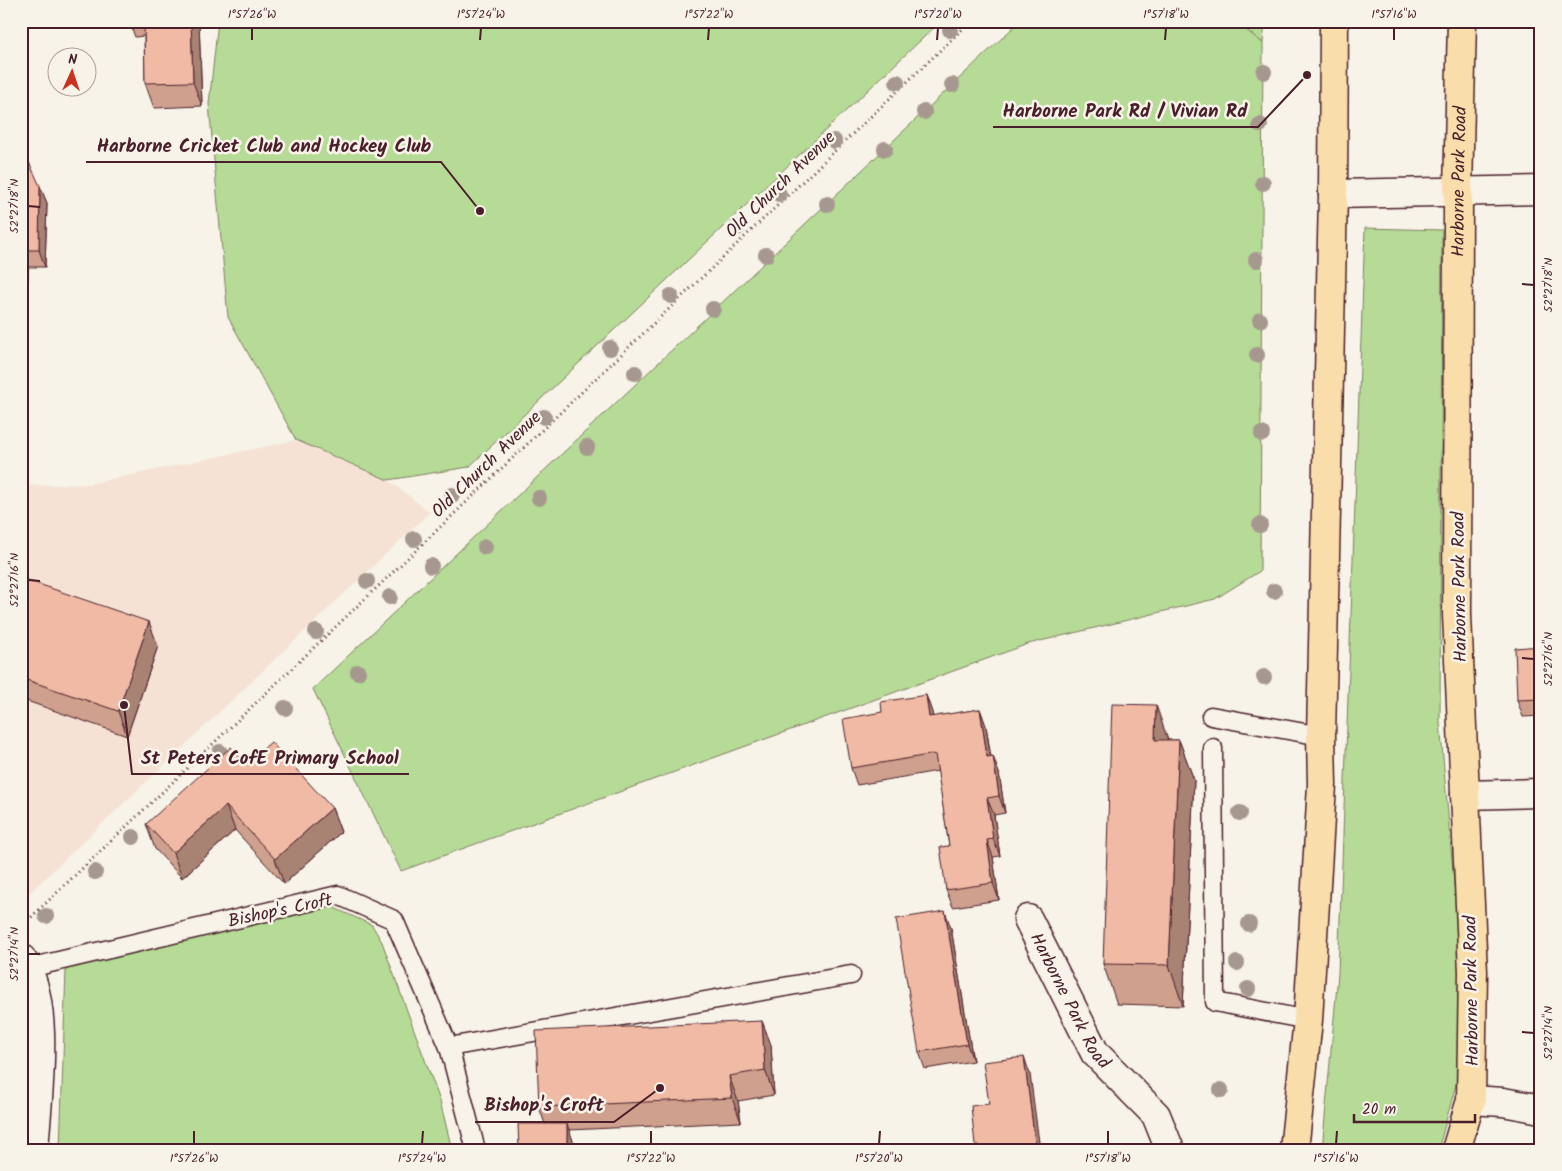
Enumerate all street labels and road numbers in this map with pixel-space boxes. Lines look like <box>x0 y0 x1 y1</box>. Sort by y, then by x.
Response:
street label: Harborne Park Road <box>1445 105 1476 257</box>
street label: Old Church Avenue <box>719 124 843 246</box>
street label: Old Church Avenue <box>425 404 549 526</box>
street label: Harborne Park Road <box>1445 510 1476 663</box>
street label: Bishop's Croft <box>225 886 336 937</box>
street label: Harborne Park Road <box>1457 914 1488 1067</box>
street label: Harborne Park Road <box>1021 928 1117 1078</box>

